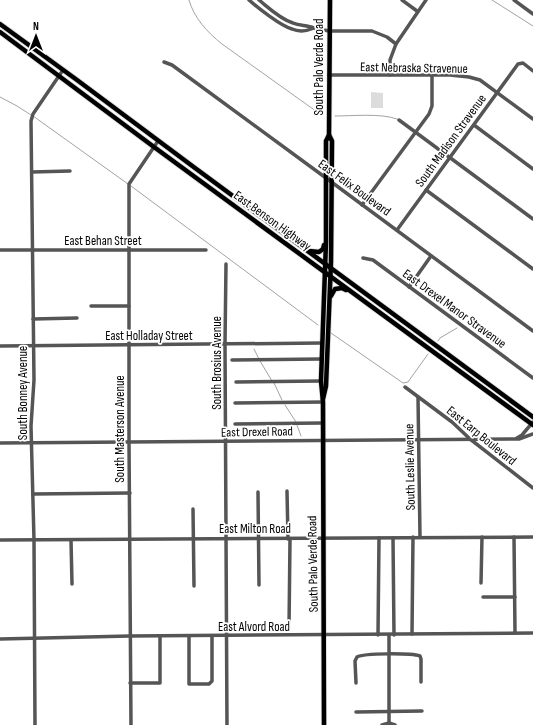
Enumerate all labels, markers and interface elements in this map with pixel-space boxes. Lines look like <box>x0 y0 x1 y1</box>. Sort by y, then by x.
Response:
north arrow <box>16 16 56 56</box>
street label: South Palo Verde Road <box>311 19 327 115</box>
text: N <box>33 20 39 33</box>
street label: East Nebraska Stravenue <box>360 59 468 77</box>
street label: South Madison Stravenue <box>412 91 490 190</box>
street label: East Felix Boulevard <box>315 156 394 220</box>
street label: East Benson Highway <box>231 187 314 254</box>
street label: East Behan Street <box>64 233 142 249</box>
street label: East Drexel Manor Stravenue <box>400 266 509 352</box>
street label: South Brosius Avenue <box>209 316 225 410</box>
street label: East Holladay Street <box>105 328 193 344</box>
street label: South Bonney Avenue <box>15 346 31 440</box>
street label: South Masterson Avenue <box>112 375 128 483</box>
street label: East Earp Boulevard <box>443 403 520 469</box>
street label: East Drexel Road <box>221 423 293 441</box>
street label: South Leslie Avenue <box>401 423 419 510</box>
street label: South Palo Verde Road <box>304 515 322 612</box>
street label: East Milton Road <box>219 521 291 537</box>
street label: East Alvord Road <box>218 619 290 635</box>

